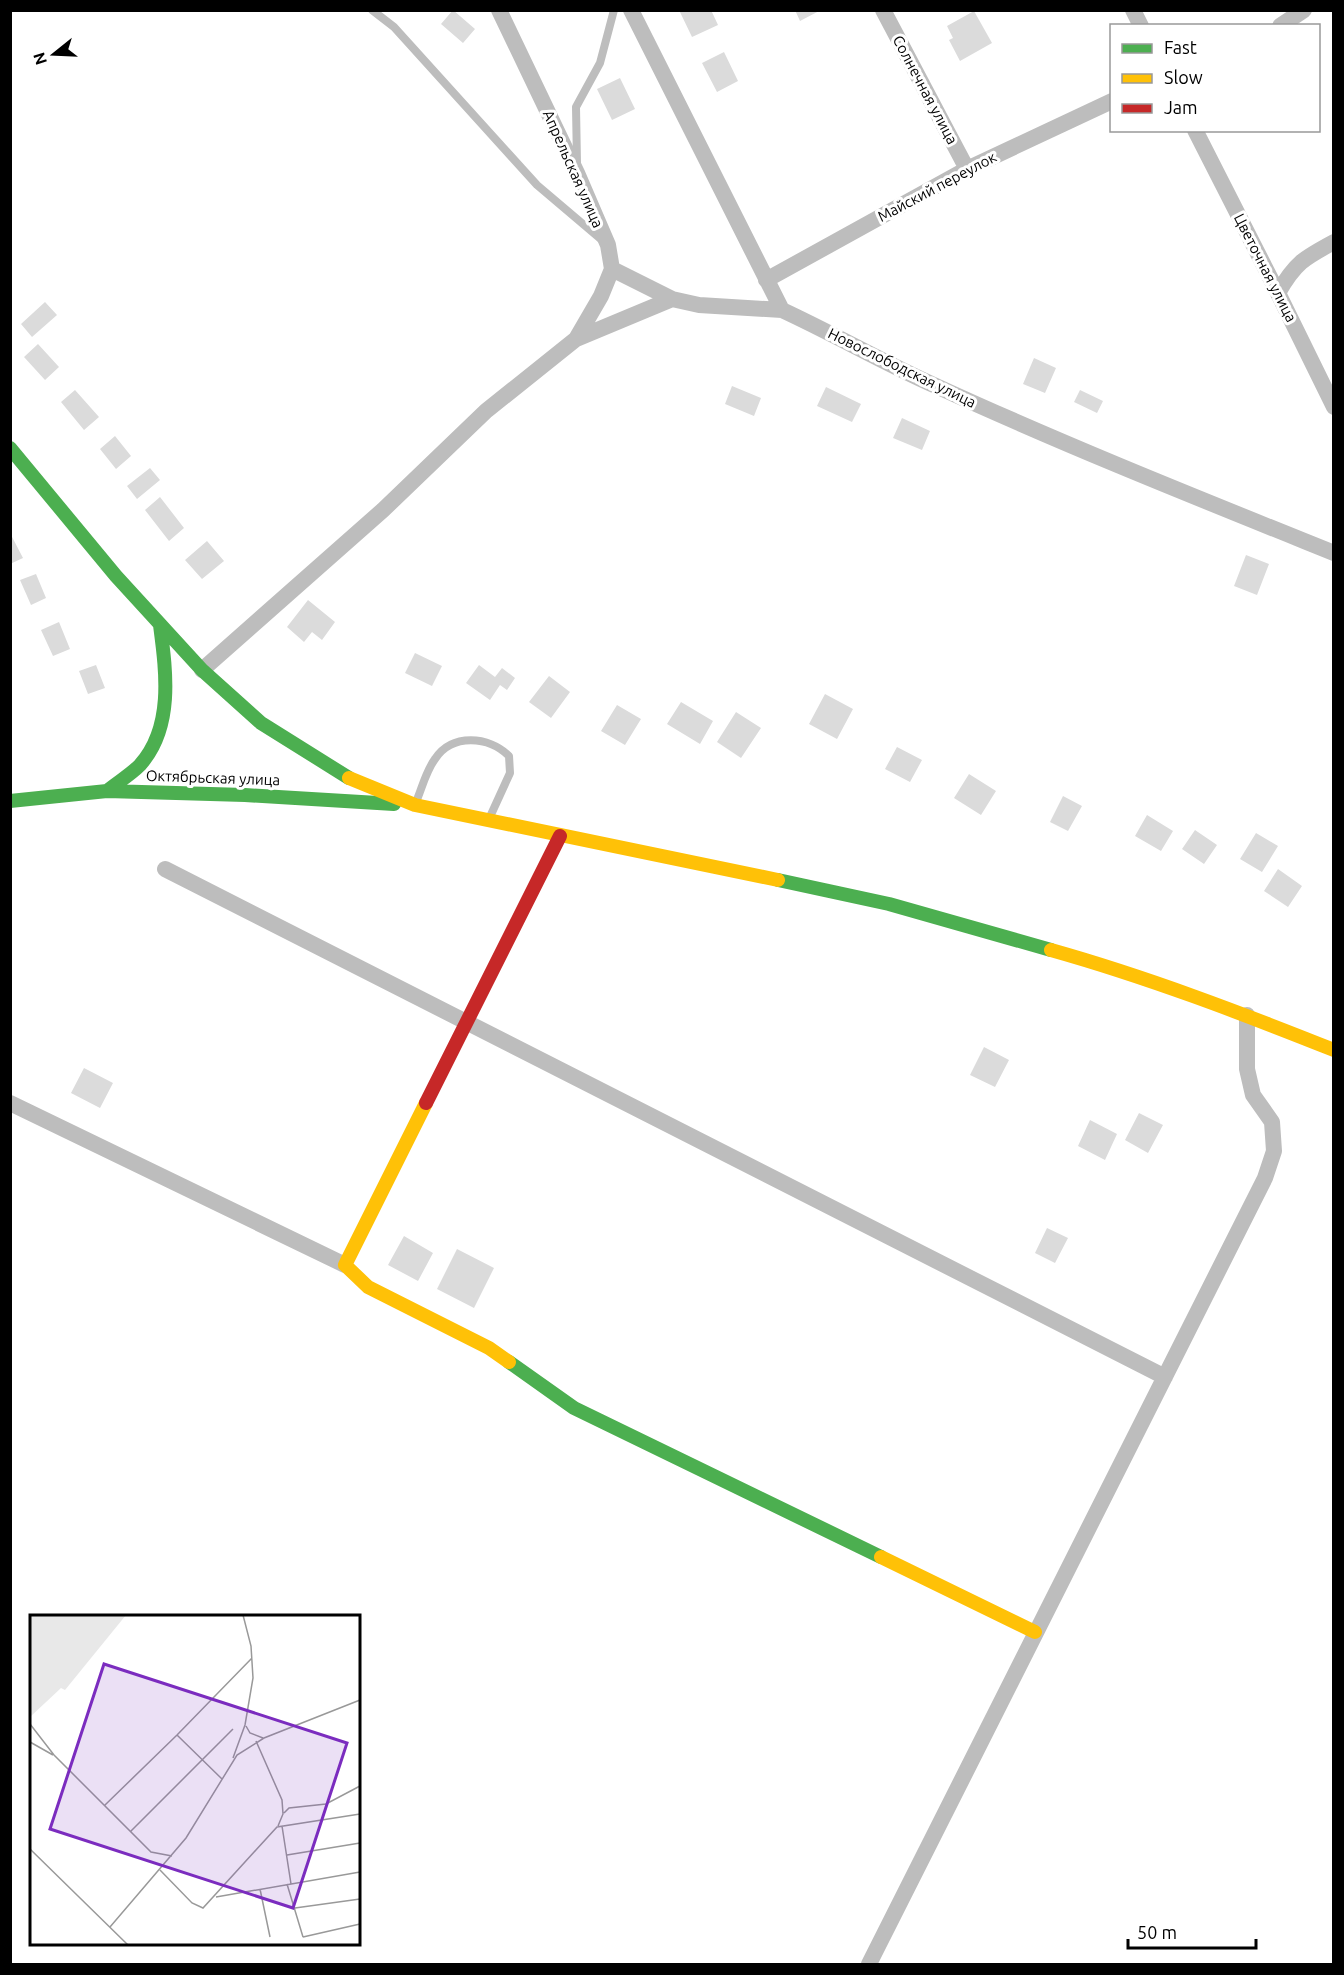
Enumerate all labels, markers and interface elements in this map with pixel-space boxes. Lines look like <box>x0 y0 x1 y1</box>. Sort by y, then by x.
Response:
north arrow <box>24 24 84 84</box>
legend <box>1110 24 1320 132</box>
street label: Солнечная улица <box>890 33 961 147</box>
text: Fast <box>1164 37 1197 57</box>
text: N <box>29 50 50 67</box>
text: Slow <box>1164 67 1203 87</box>
text: Jam <box>1164 97 1198 117</box>
street label: Апрельская улица <box>540 107 607 230</box>
street label: Майский переулок <box>875 148 999 225</box>
street label: Цветочная улица <box>1231 211 1300 325</box>
street label: Новослободская улица <box>826 324 979 411</box>
street label: Октябрьская улица <box>146 767 280 788</box>
inset map <box>30 1615 360 1945</box>
scale bar <box>1128 1912 1256 1950</box>
text: 50 m <box>1137 1922 1177 1942</box>

